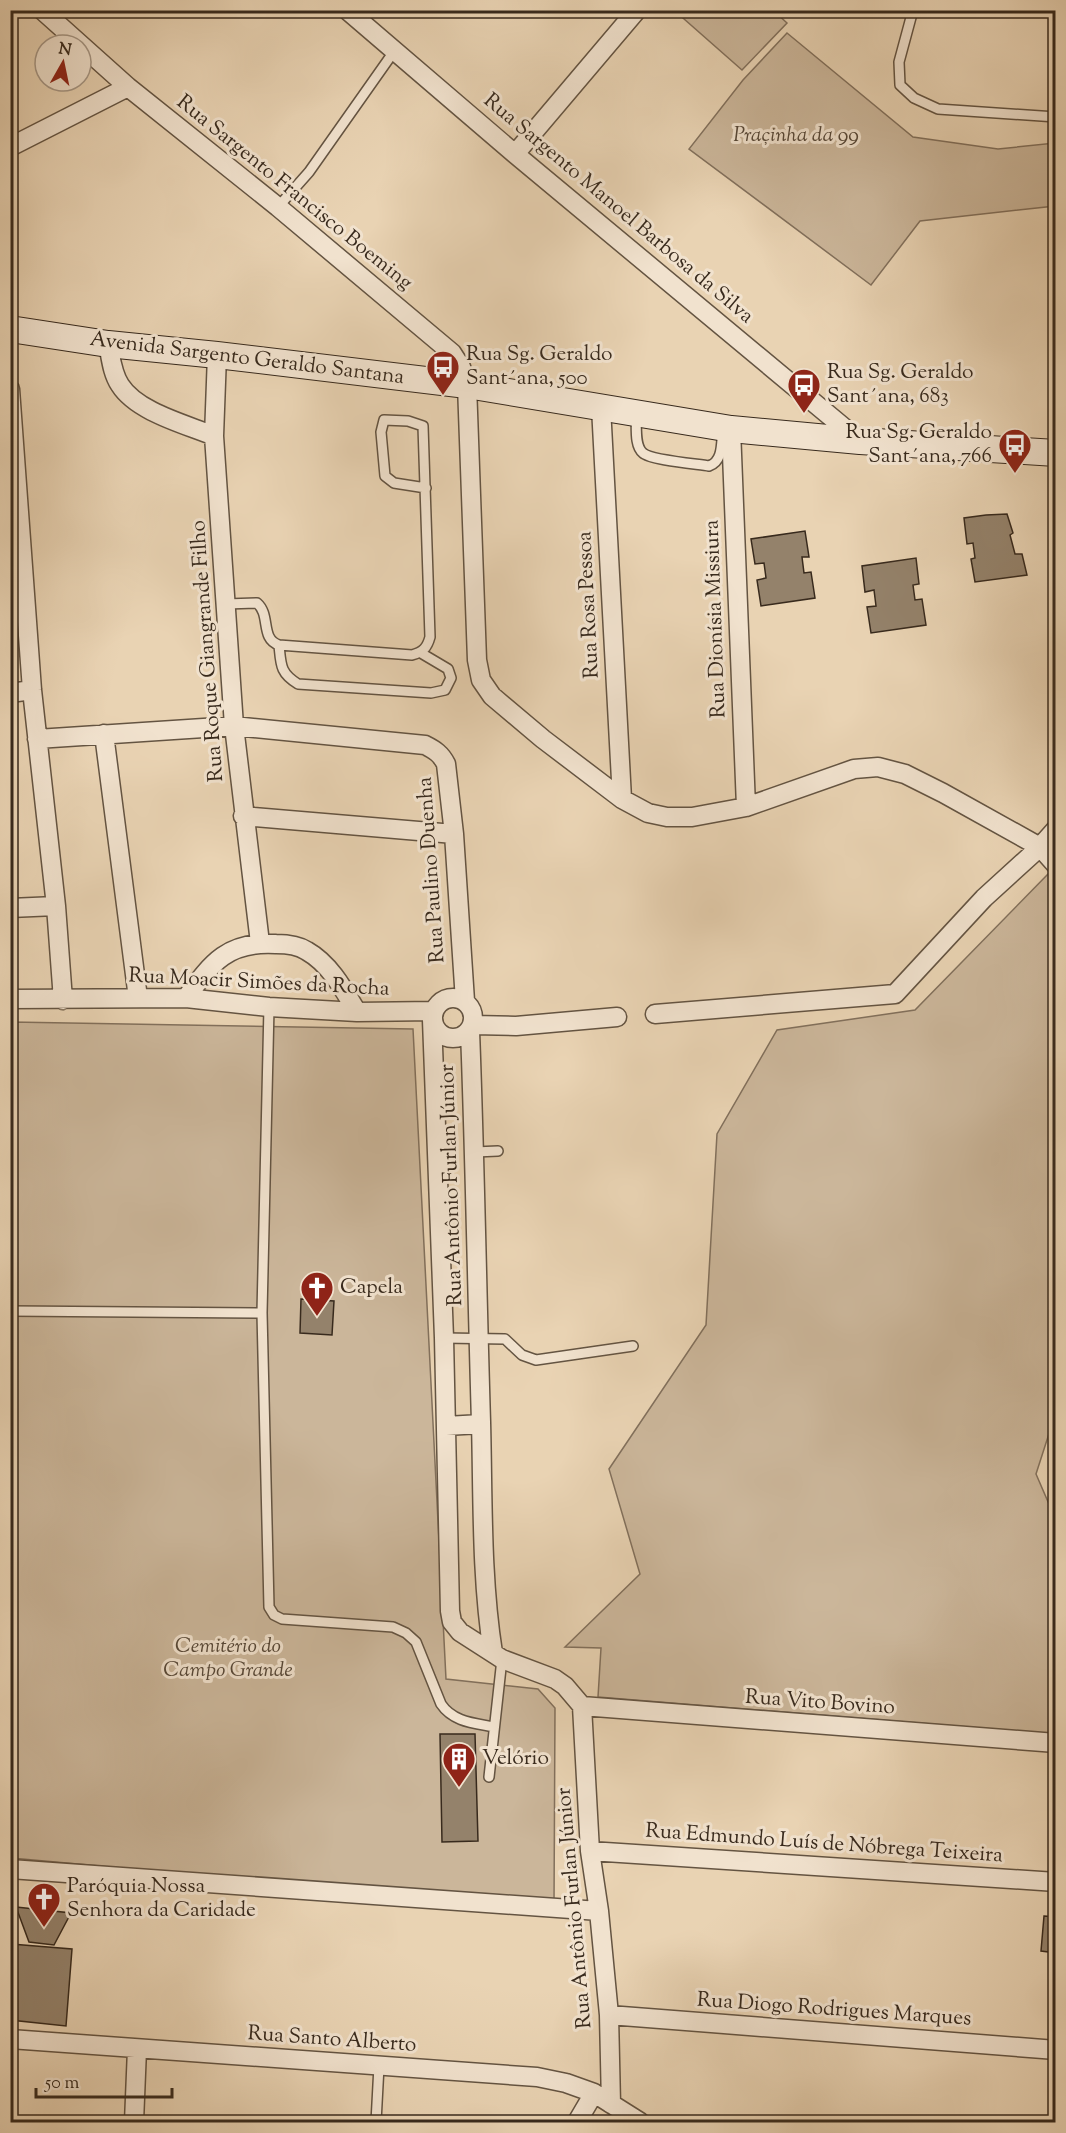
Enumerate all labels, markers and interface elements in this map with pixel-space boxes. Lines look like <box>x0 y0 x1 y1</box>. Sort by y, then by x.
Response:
north arrow <box>33 33 93 93</box>
text: N <box>57 38 73 63</box>
street label: Rua Sargento Manoel Barbosa da Silva <box>476 87 760 332</box>
street label: Rua Sargento Francisco Boeming <box>169 88 419 298</box>
park label: Praçinha da 99 <box>733 121 859 151</box>
street label: Avenida Sargento Geraldo Santana <box>88 325 406 393</box>
place label: Rua Sg. Geraldo Sant´ana, 500 <box>466 340 613 394</box>
bus stop icon: Rua Sg. Geraldo Sant´ana, 500 <box>425 349 461 396</box>
place label: Rua Sg. Geraldo Sant´ana, 683 <box>827 358 974 412</box>
bus stop icon: Rua Sg. Geraldo Sant´ana, 683 <box>786 367 822 414</box>
place label: Rua Sg. Geraldo Sant´ana, 766 <box>845 418 992 472</box>
bus stop icon: Rua Sg. Geraldo Sant´ana, 766 <box>997 427 1033 474</box>
street label: Rua Roque Giangrande Filho <box>184 519 232 783</box>
street label: Rua Dionísia Missiura <box>698 519 734 719</box>
street label: Rua Rosa Pessoa <box>570 530 608 679</box>
street label: Rua Paulino Duenha <box>411 776 453 964</box>
street label: Rua Moacir Simões da Rocha <box>128 961 391 1005</box>
street label: Rua Antônio Furlan Júnior <box>433 1063 471 1307</box>
church icon: Capela <box>299 1270 335 1317</box>
place label: Capela <box>340 1273 403 1303</box>
park label: Cemitério do Campo Grande <box>163 1632 293 1686</box>
street label: Rua Vito Bovino <box>744 1683 896 1723</box>
building icon: Velório <box>441 1741 477 1788</box>
place label: Velório <box>482 1744 549 1774</box>
street label: Rua Antônio Furlan Júnior <box>549 1786 601 2030</box>
street label: Rua Edmundo Luís de Nóbrega Teixeira <box>644 1817 1004 1871</box>
place label: Paróquia Nossa Senhora da Caridade <box>67 1872 256 1926</box>
church icon: Paróquia Nossa Senhora da Caridade <box>26 1881 62 1928</box>
street label: Rua Diogo Rodrigues Marques <box>696 1985 972 2035</box>
street label: Rua Santo Alberto <box>247 2019 417 2061</box>
scale bar <box>36 2061 172 2099</box>
text: 50 m <box>44 2071 80 2097</box>

